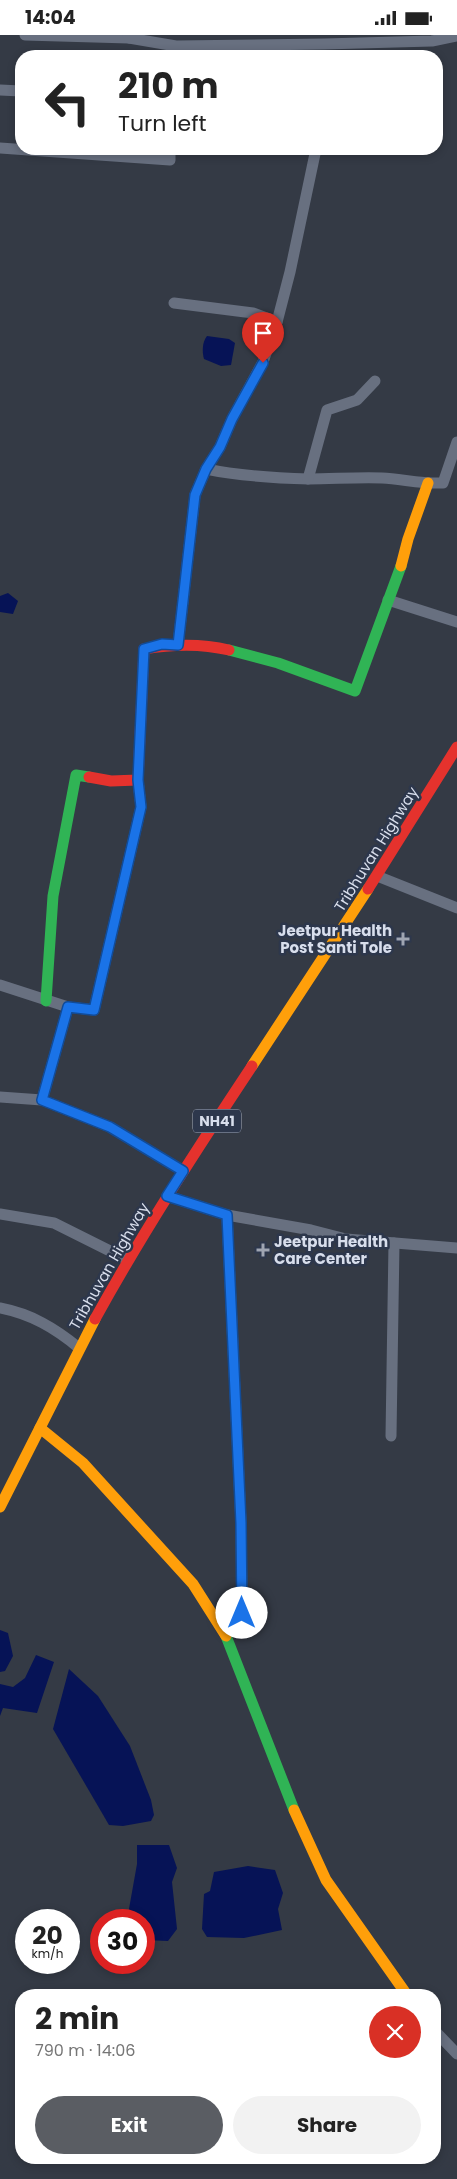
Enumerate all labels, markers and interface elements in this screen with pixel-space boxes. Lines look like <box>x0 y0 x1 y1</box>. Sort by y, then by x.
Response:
text: 14:04 <box>25 4 76 31</box>
text: 210 m <box>118 61 218 110</box>
icon: left <box>35 70 100 135</box>
text: Turn left <box>118 108 206 139</box>
pin <box>242 312 284 363</box>
icon: arrive <box>249 319 277 347</box>
street label: Tribhuvan Highway <box>329 782 423 915</box>
place label: Jeetpur Health Post Santi Tole <box>278 920 392 958</box>
marker: Jeetpur Health Post Santi Tole <box>396 932 410 946</box>
road number: NH41 <box>193 1109 241 1133</box>
street label: Tribhuvan Highway <box>64 1198 154 1333</box>
place label: Jeetpur Health Care Center <box>274 1231 388 1269</box>
marker: Jeetpur Health Care Center <box>256 1243 270 1257</box>
position arrow <box>215 1586 267 1638</box>
speed limit sign: 30 <box>90 1909 155 1974</box>
text: 20 <box>32 1918 63 1953</box>
text: km/h <box>32 1945 63 1962</box>
text: 2 min <box>35 1997 119 2040</box>
button: close <box>369 2006 421 2058</box>
text: 790 m · 14:06 <box>35 2039 135 2062</box>
button: Exit <box>35 2096 223 2154</box>
button: Share <box>233 2096 421 2154</box>

